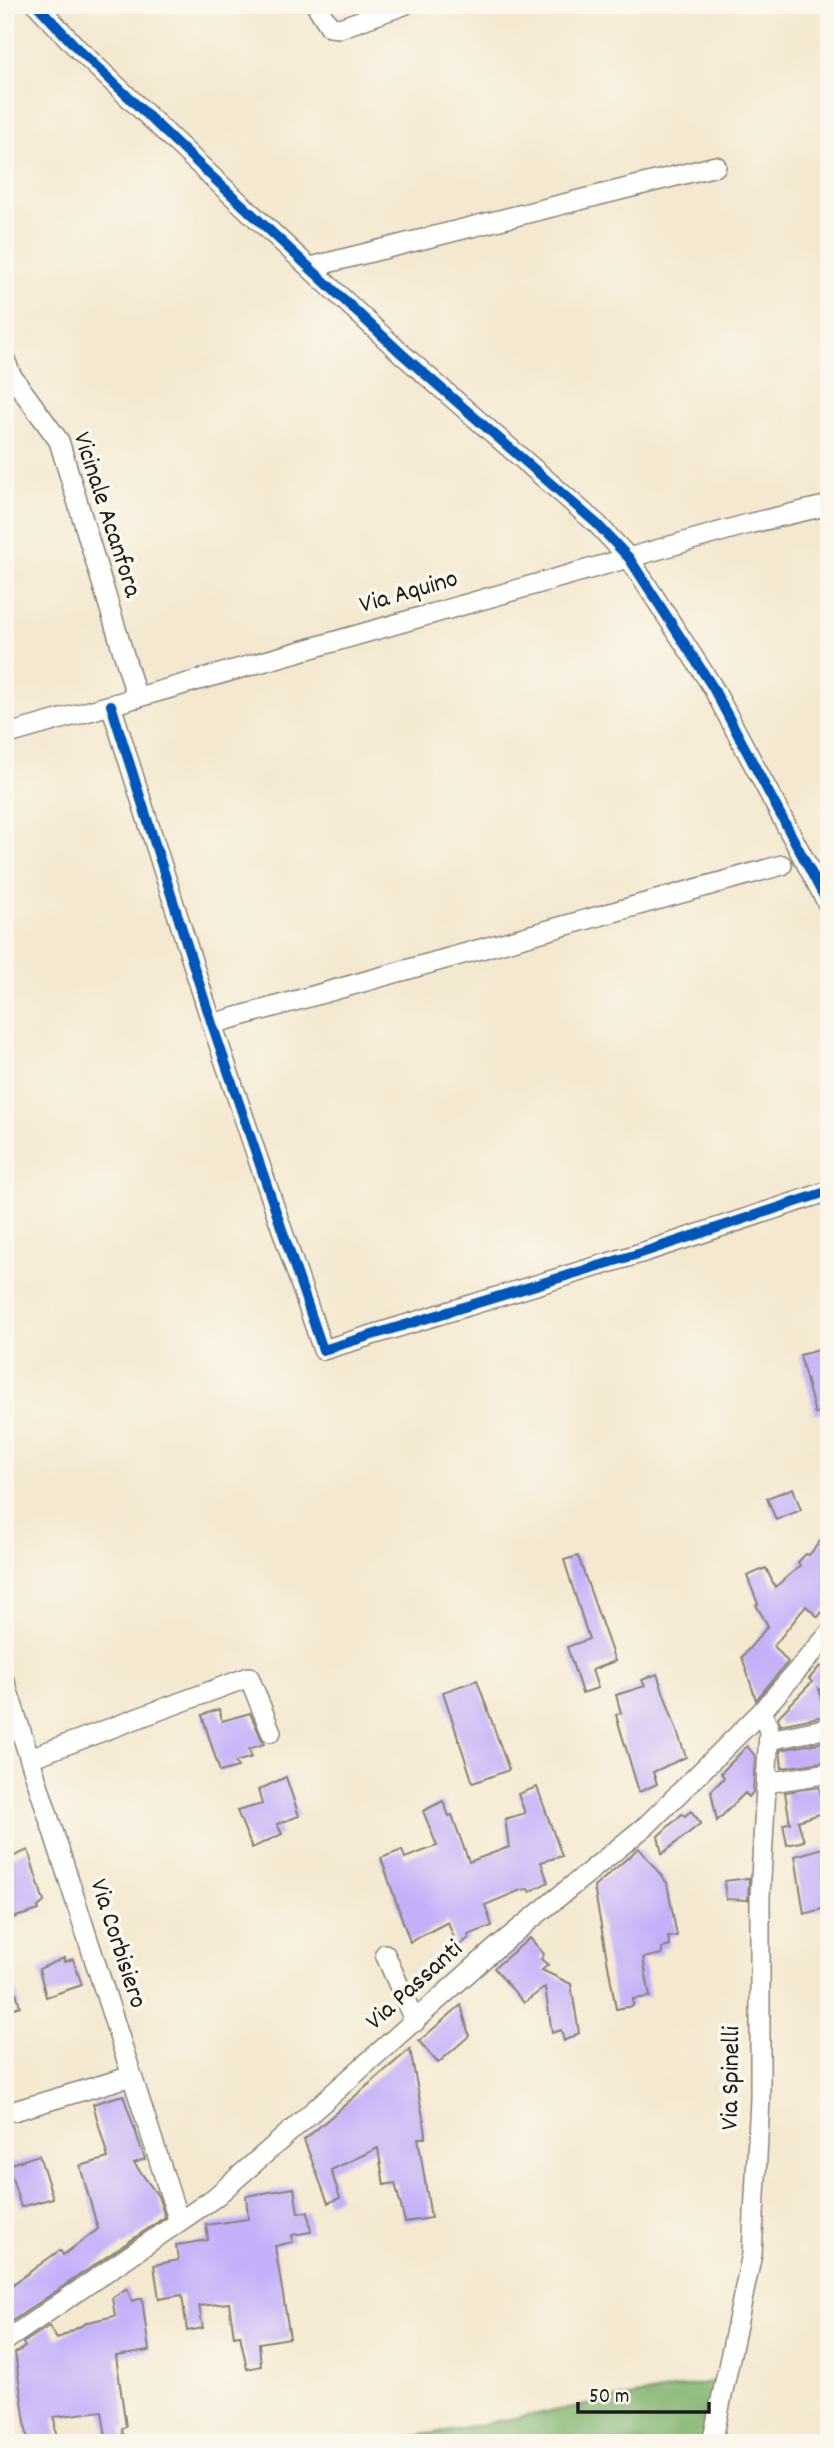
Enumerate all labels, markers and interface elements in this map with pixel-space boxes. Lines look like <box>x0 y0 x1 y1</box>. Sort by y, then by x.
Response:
street label: Vicinale Acanfora <box>62 428 150 603</box>
street label: Via Aquino <box>355 561 463 625</box>
street label: Via Corbisiero <box>79 1875 155 2013</box>
street label: Via Passanti <box>358 1932 472 2040</box>
street label: Via Spinelli <box>713 2025 751 2130</box>
scale bar <box>578 2371 710 2415</box>
text: 50 m <box>589 2383 629 2413</box>

